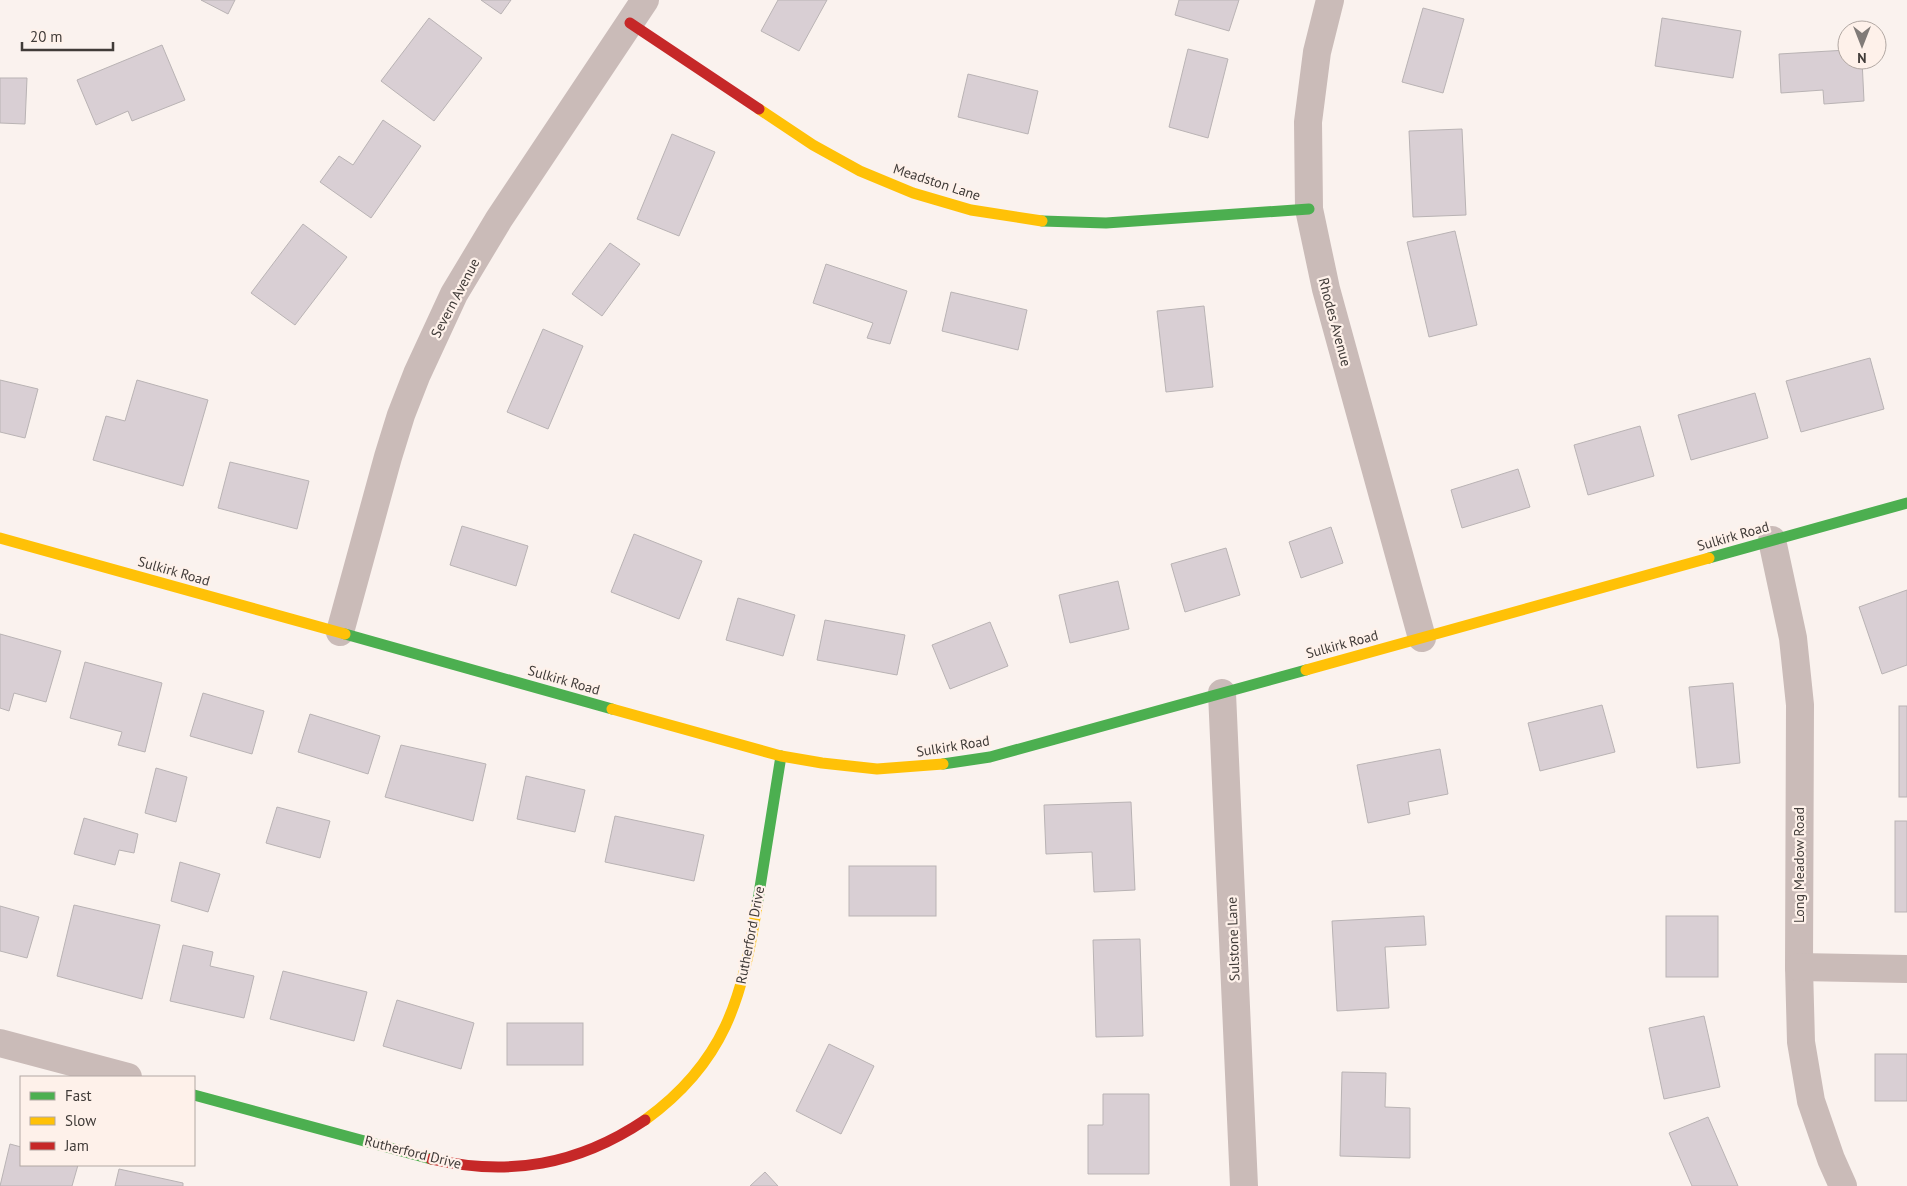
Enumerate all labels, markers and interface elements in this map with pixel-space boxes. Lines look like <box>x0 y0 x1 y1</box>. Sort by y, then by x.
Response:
scale bar <box>22 20 114 52</box>
north arrow <box>1837 20 1887 70</box>
text: 20 m <box>30 27 63 46</box>
text: N <box>1857 49 1867 67</box>
street label: Meadston Lane <box>891 159 983 205</box>
street label: Severn Avenue <box>427 255 483 341</box>
street label: Rhodes Avenue <box>1315 276 1355 368</box>
street label: Sulkirk Road <box>1695 517 1771 555</box>
street label: Sulkirk Road <box>136 552 212 590</box>
street label: Sulkirk Road <box>1304 626 1380 662</box>
street label: Sulkirk Road <box>526 661 602 699</box>
street label: Sulkirk Road <box>915 731 991 761</box>
street label: Long Meadow Road <box>1790 807 1808 923</box>
street label: Rutherford Drive <box>732 885 768 985</box>
street label: Sulstone Lane <box>1223 897 1243 981</box>
legend <box>20 1076 195 1166</box>
text: Fast <box>65 1086 92 1105</box>
text: Slow <box>65 1111 96 1130</box>
street label: Rutherford Drive <box>363 1131 463 1173</box>
text: Jam <box>64 1136 89 1155</box>

